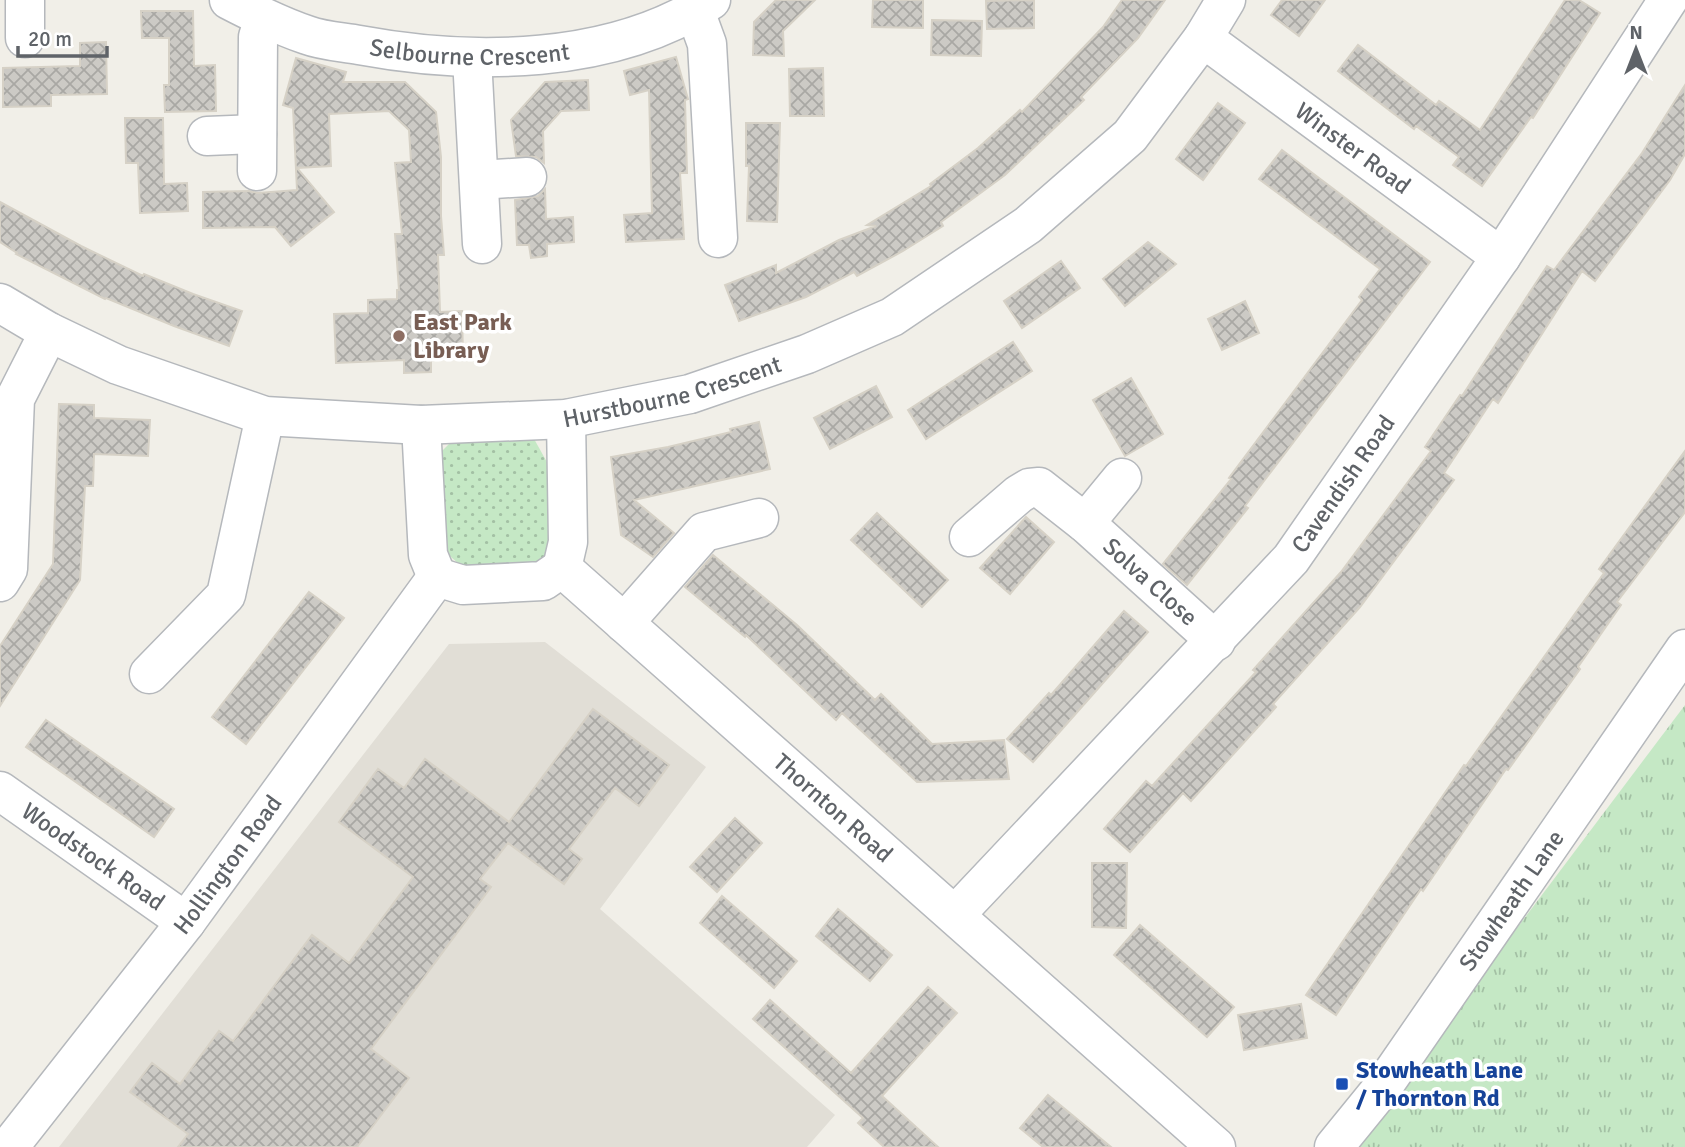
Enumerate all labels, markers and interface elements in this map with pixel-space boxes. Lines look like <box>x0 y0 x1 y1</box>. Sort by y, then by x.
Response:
scale bar <box>18 14 107 58</box>
north arrow <box>1601 14 1671 84</box>
text: N <box>1629 21 1643 45</box>
text: 20 m <box>28 26 72 52</box>
street label: Selbourne Crescent <box>368 32 572 72</box>
street label: Winster Road <box>1289 96 1417 201</box>
place label: East Park Library <box>413 307 512 365</box>
marker: East Park Library <box>391 328 407 344</box>
street label: Hurstbourne Crescent <box>560 349 785 434</box>
street label: Cavendish Road <box>1285 409 1402 559</box>
street label: Solva Close <box>1097 531 1204 632</box>
street label: Thornton Road <box>767 747 899 869</box>
street label: Hollington Road <box>167 789 288 941</box>
street label: Woodstock Road <box>16 796 171 917</box>
street label: Stowheath Lane <box>1452 824 1571 977</box>
place label: Stowheath Lane / Thornton Rd <box>1356 1055 1523 1113</box>
marker: Stowheath Lane / Thornton Rd <box>1334 1076 1350 1092</box>

